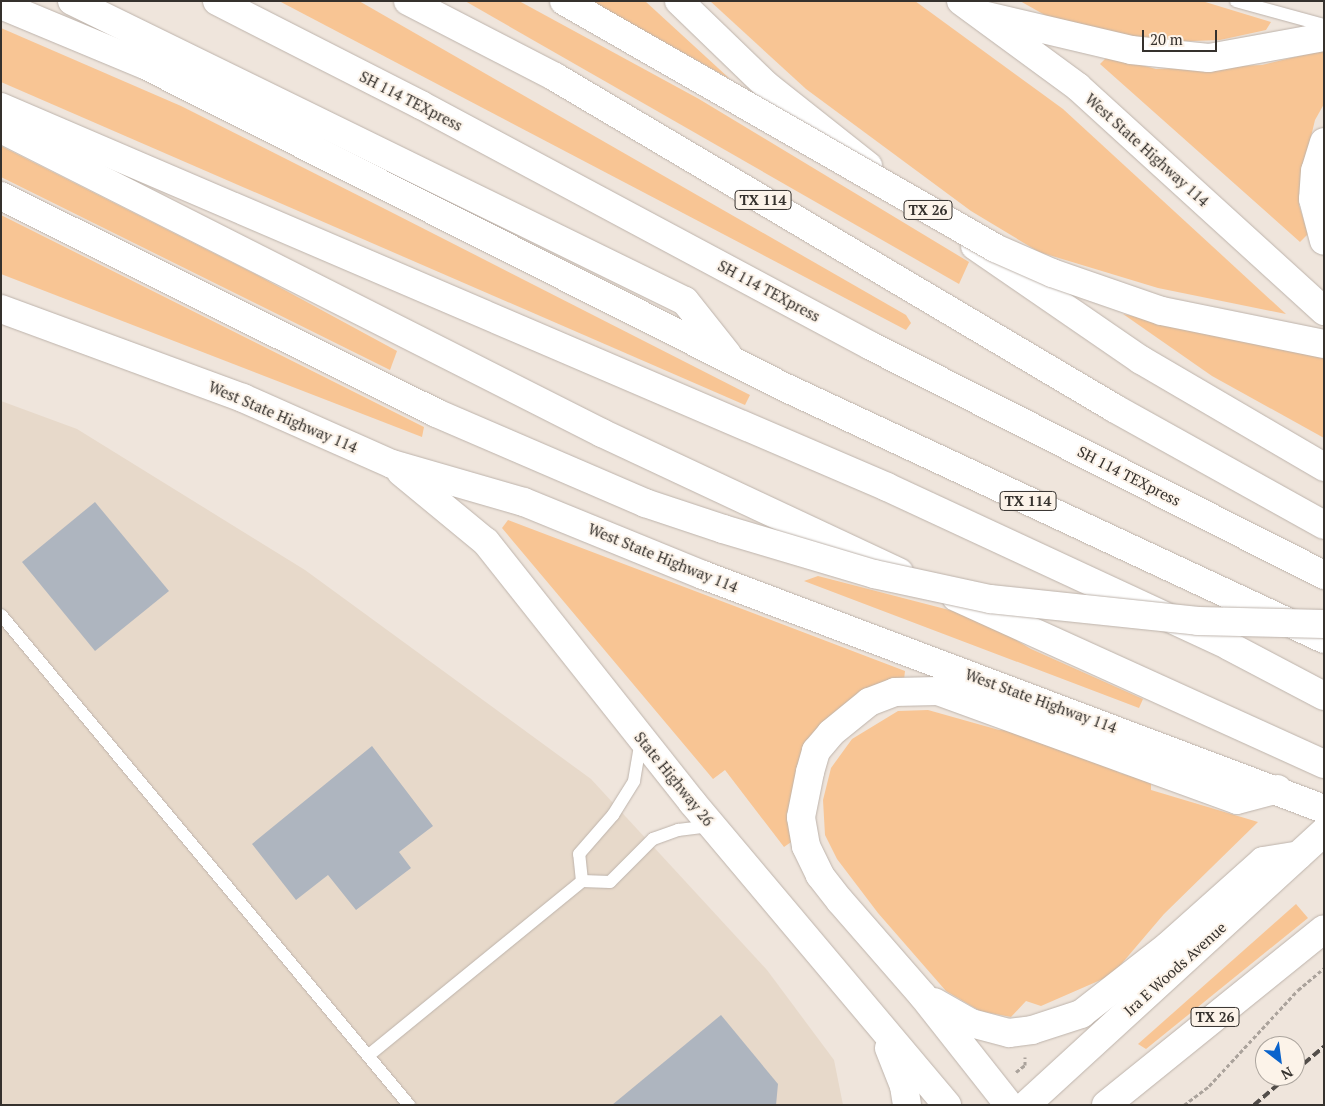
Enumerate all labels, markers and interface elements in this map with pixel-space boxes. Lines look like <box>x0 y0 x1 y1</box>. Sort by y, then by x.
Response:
scale bar <box>1145 20 1220 52</box>
text: 20 m <box>1150 29 1183 49</box>
street label: SH 114 TEXpress <box>357 67 465 135</box>
street label: West State Highway 114 <box>1082 90 1212 210</box>
road number: TX 114 <box>734 188 792 212</box>
road number: TX 26 <box>903 198 953 222</box>
street label: SH 114 TEXpress <box>715 257 823 325</box>
street label: West State Highway 114 <box>206 377 360 457</box>
street label: SH 114 TEXpress <box>1075 442 1183 510</box>
road number: TX 114 <box>999 490 1057 512</box>
street label: West State Highway 114 <box>585 520 741 596</box>
street label: West State Highway 114 <box>963 665 1119 737</box>
street label: State Highway 26 <box>631 728 717 830</box>
street label: Ira E Woods Avenue <box>1120 918 1230 1020</box>
road number: TX 26 <box>1190 1006 1240 1028</box>
north arrow <box>1255 1036 1305 1086</box>
text: N <box>1278 1063 1297 1084</box>

